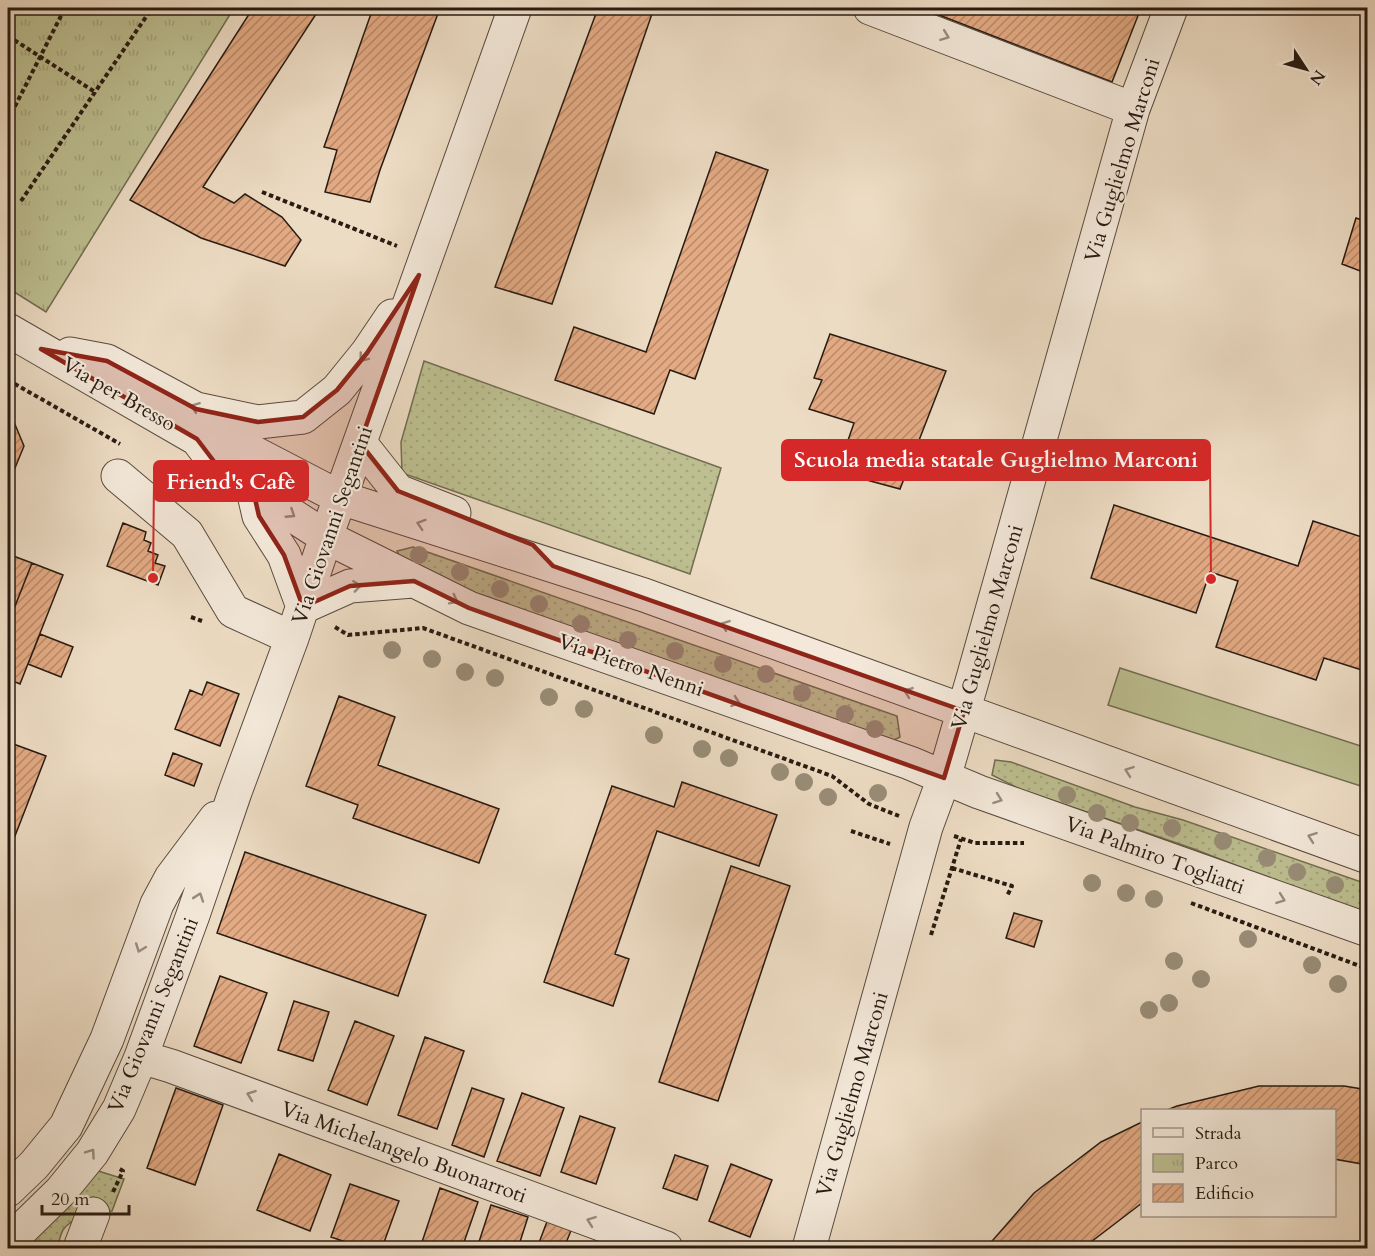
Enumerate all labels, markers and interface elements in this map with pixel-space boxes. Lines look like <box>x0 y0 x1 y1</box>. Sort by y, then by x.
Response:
one-way arrow <box>938 29 949 41</box>
north arrow <box>1276 39 1336 99</box>
street label: Via Guglielmo Marconi <box>1078 54 1167 266</box>
text: N <box>1304 65 1330 89</box>
street label: Via per Bresso <box>57 350 181 439</box>
one-way arrow <box>360 351 371 362</box>
one-way arrow <box>191 402 201 415</box>
street label: Via Giovanni Segantini <box>285 422 380 628</box>
callout: Scuola media statale Guglielmo Marconi <box>782 440 1210 480</box>
text: Scuola media statale Guglielmo Marconi <box>794 445 1198 475</box>
callout: Friend's Cafè <box>154 461 308 501</box>
text: Friend's Cafè <box>166 467 296 497</box>
one-way arrow <box>285 507 295 519</box>
one-way arrow <box>416 518 427 531</box>
street label: Via Guglielmo Marconi <box>944 521 1031 733</box>
one-way arrow <box>352 580 361 593</box>
one-way arrow <box>447 593 458 605</box>
one-way arrow <box>720 619 731 632</box>
street label: Via Pietro Nenni <box>554 627 708 704</box>
one-way arrow <box>904 686 914 699</box>
one-way arrow <box>730 695 741 708</box>
one-way arrow <box>1124 766 1135 778</box>
one-way arrow <box>992 791 1003 804</box>
street label: Via Palmiro Togliatti <box>1061 809 1249 901</box>
one-way arrow <box>1308 832 1318 845</box>
one-way arrow <box>192 892 205 903</box>
one-way arrow <box>1275 892 1286 905</box>
street label: Via Giovanni Segantini <box>101 913 206 1117</box>
one-way arrow <box>135 942 147 953</box>
street label: Via Guglielmo Marconi <box>809 988 896 1200</box>
one-way arrow <box>246 1090 257 1103</box>
street label: Via Michelangelo Buonarroti <box>277 1094 531 1211</box>
legend <box>1141 1109 1336 1217</box>
text: Strada <box>1195 1121 1242 1146</box>
one-way arrow <box>84 1148 95 1159</box>
text: Parco <box>1195 1151 1238 1176</box>
scale bar <box>42 1178 129 1216</box>
text: Edificio <box>1195 1181 1254 1206</box>
text: 20 m <box>51 1187 90 1212</box>
one-way arrow <box>587 1216 598 1228</box>

